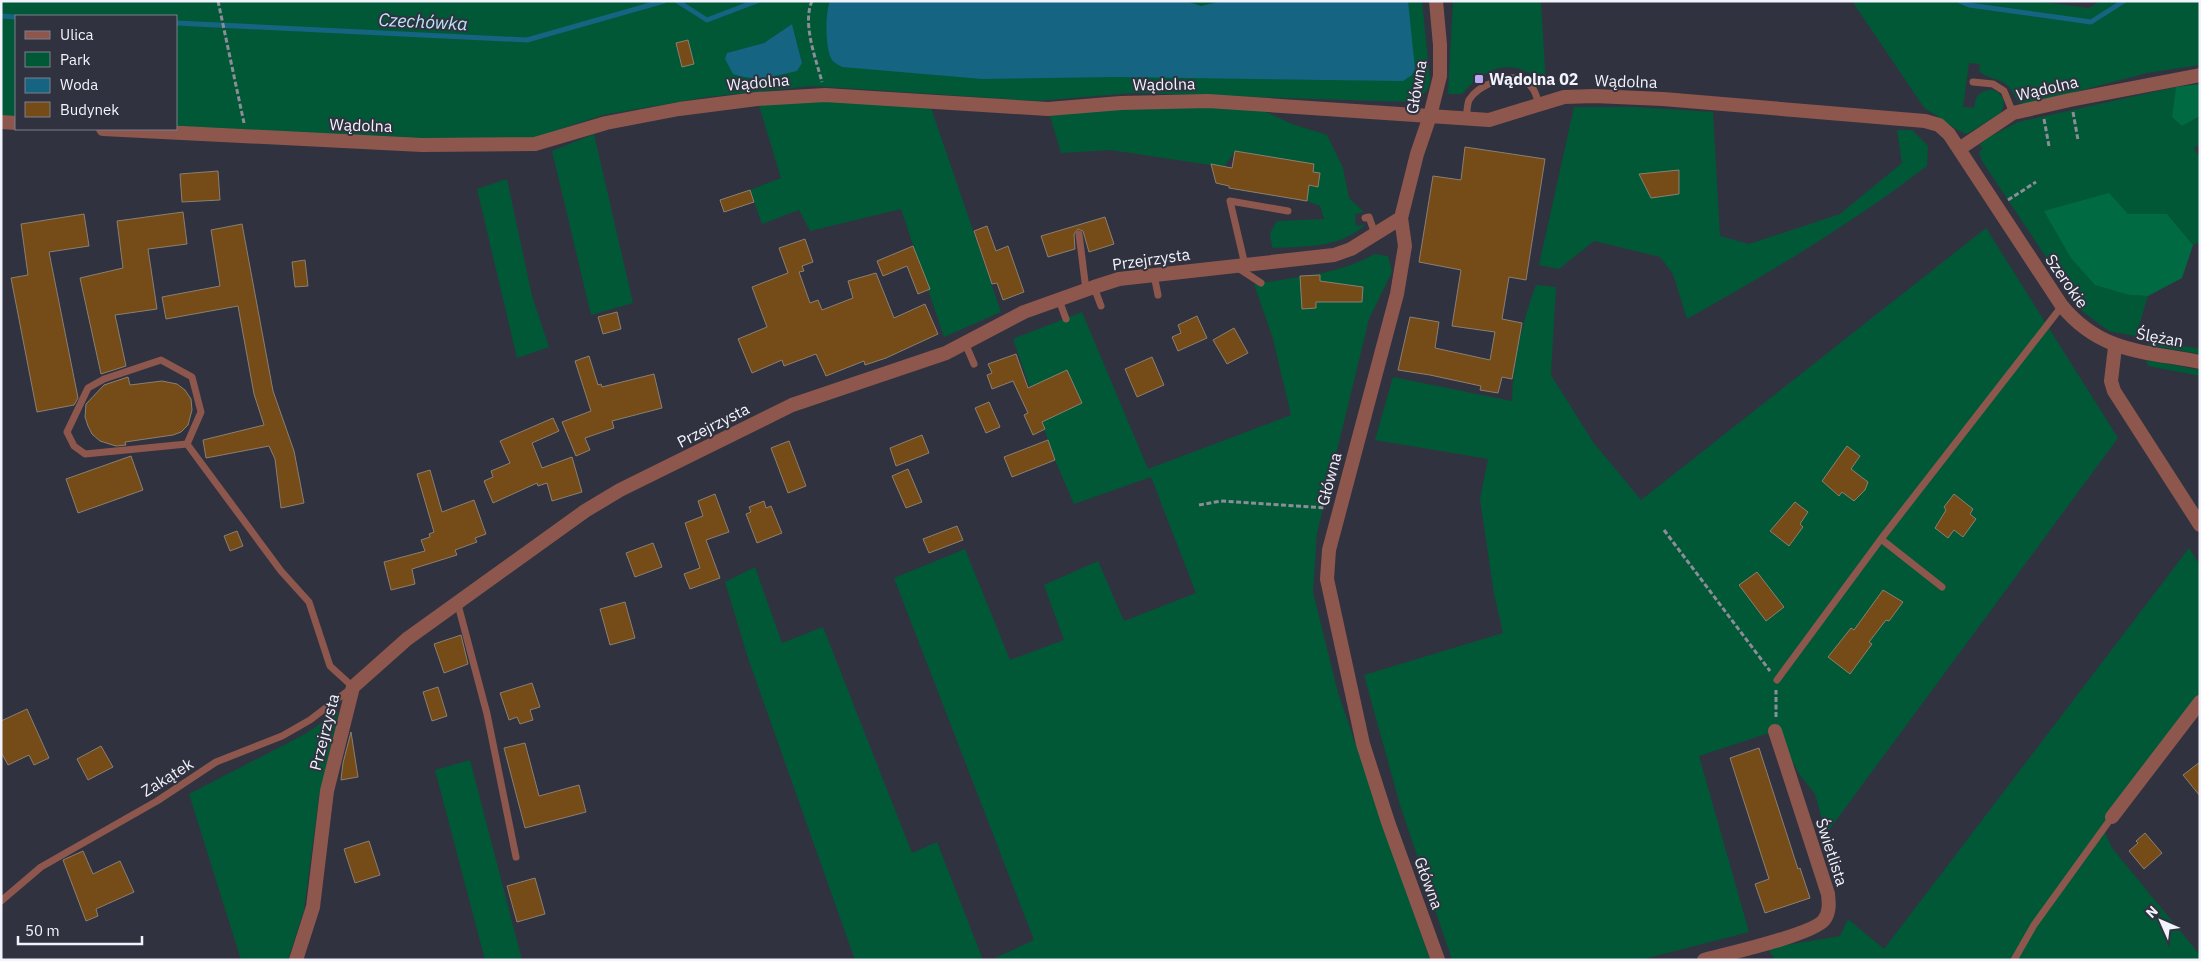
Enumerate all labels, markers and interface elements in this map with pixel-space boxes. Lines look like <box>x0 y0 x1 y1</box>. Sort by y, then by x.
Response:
water label: Czechówka <box>378 8 468 35</box>
legend <box>15 15 178 130</box>
text: Ulica <box>60 25 94 44</box>
text: Park <box>60 50 90 69</box>
street label: Główna <box>1401 58 1431 116</box>
street label: Wądolna <box>726 69 791 95</box>
place label: Wądolna 02 <box>1489 69 1578 89</box>
street label: Wądolna <box>1594 70 1658 92</box>
street label: Wądolna <box>2014 71 2080 105</box>
street label: Wądolna <box>1132 73 1196 95</box>
marker: Wądolna 02 <box>1473 73 1485 85</box>
text: Woda <box>60 75 98 94</box>
text: Budynek <box>60 100 119 119</box>
street label: Wądolna <box>329 114 393 136</box>
street label: Przejrzysta <box>1111 244 1192 274</box>
street label: Szerokie <box>2041 250 2093 312</box>
street label: Ślężan <box>2135 322 2185 351</box>
street label: Przejrzysta <box>673 398 753 452</box>
street label: Główna <box>1312 450 1346 508</box>
street label: Przejrzysta <box>305 691 343 773</box>
street label: Zakątek <box>137 753 197 801</box>
street label: Świetlista <box>1812 815 1853 889</box>
street label: Główna <box>1410 854 1448 912</box>
north arrow <box>2136 896 2186 946</box>
text: N <box>2142 902 2162 922</box>
scale bar <box>18 914 141 946</box>
text: 50 m <box>25 921 60 940</box>

